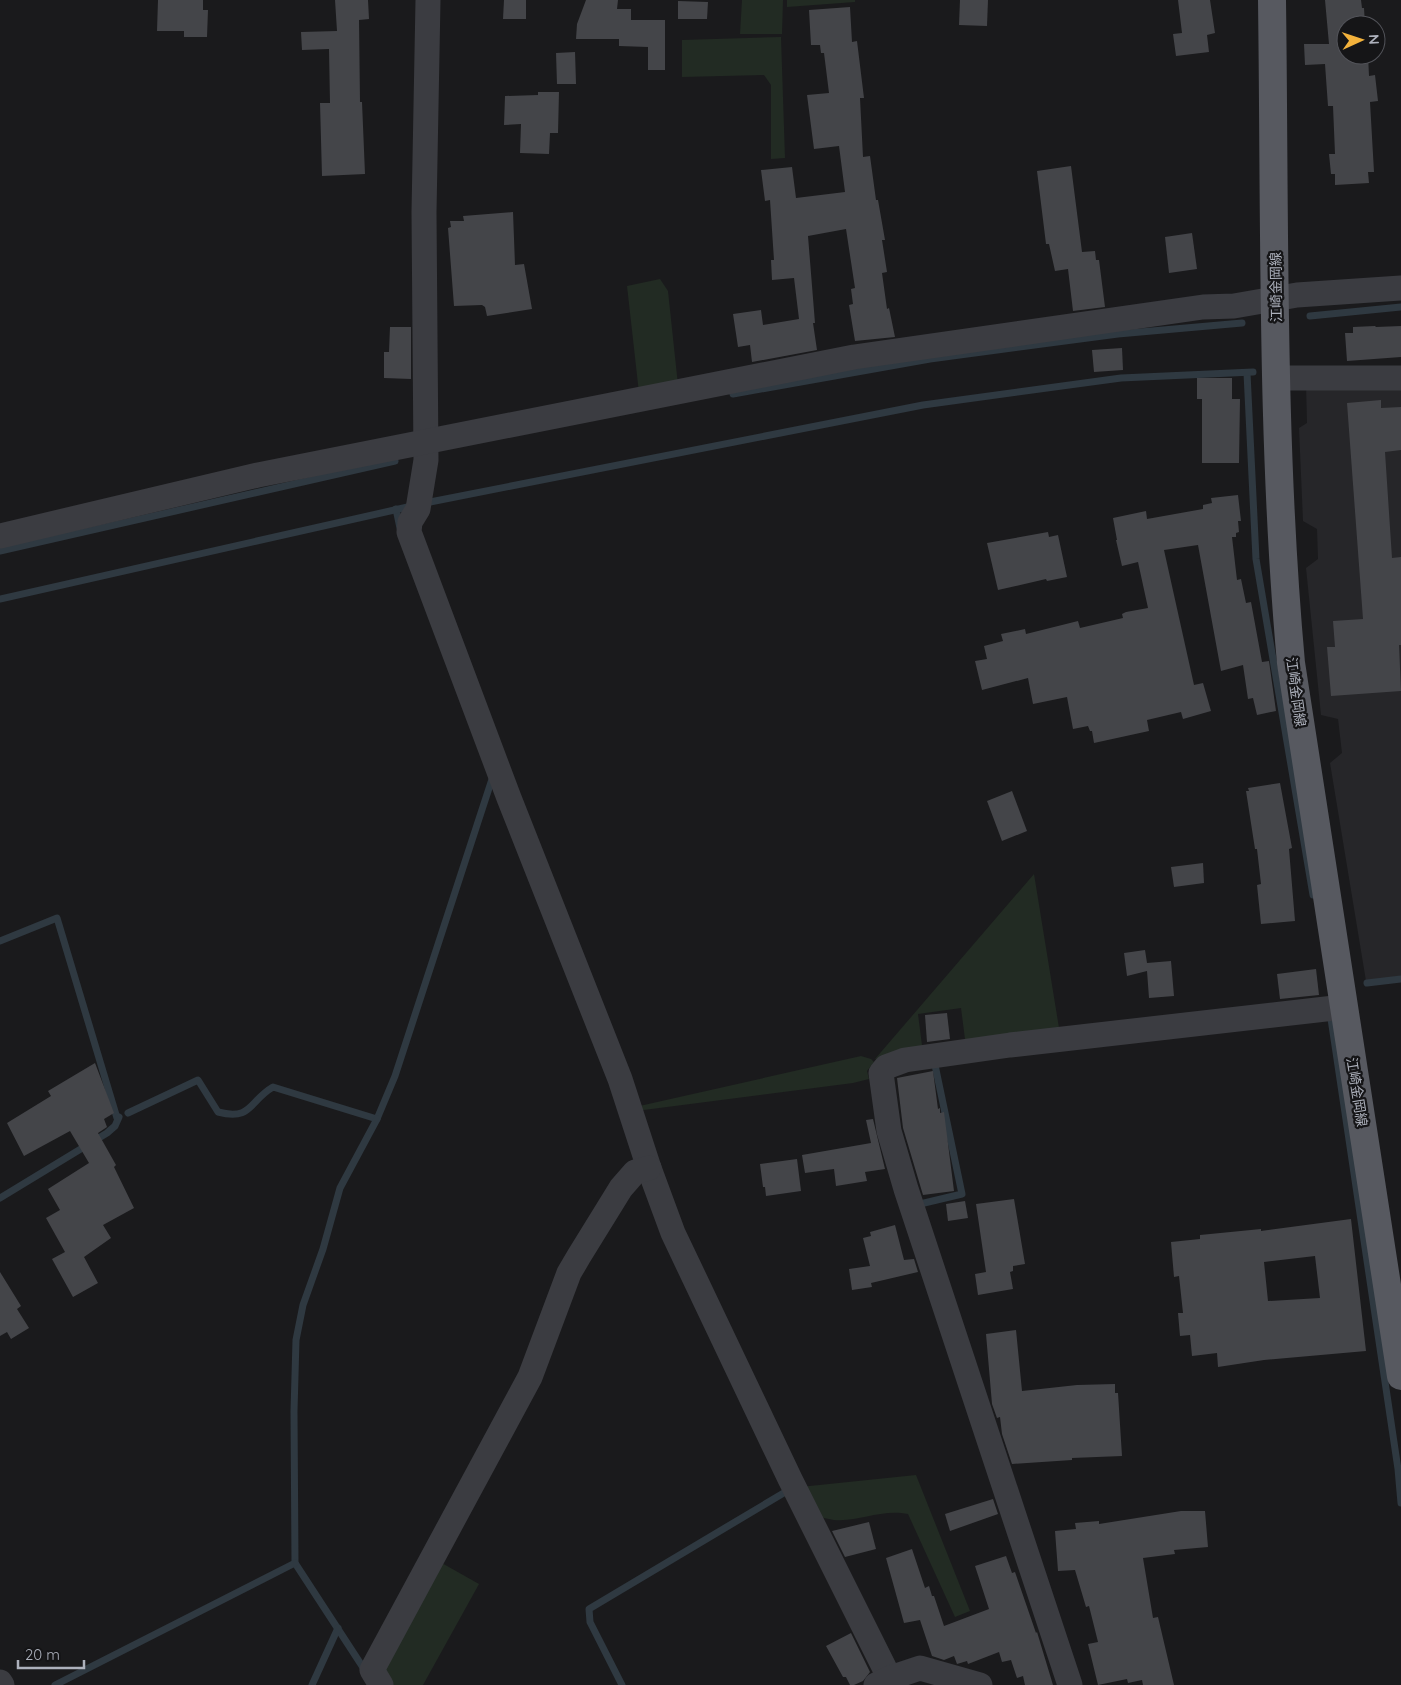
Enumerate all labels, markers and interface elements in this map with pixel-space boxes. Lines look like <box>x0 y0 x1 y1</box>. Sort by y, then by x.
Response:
north arrow <box>1336 15 1386 65</box>
text: N <box>1365 34 1383 45</box>
street label: 江崎金岡線 <box>1266 252 1286 322</box>
street label: 江崎金岡線 <box>1282 656 1310 728</box>
street label: 江崎金岡線 <box>1343 1056 1371 1128</box>
scale bar <box>18 1638 84 1670</box>
text: 20 m <box>25 1645 60 1664</box>

